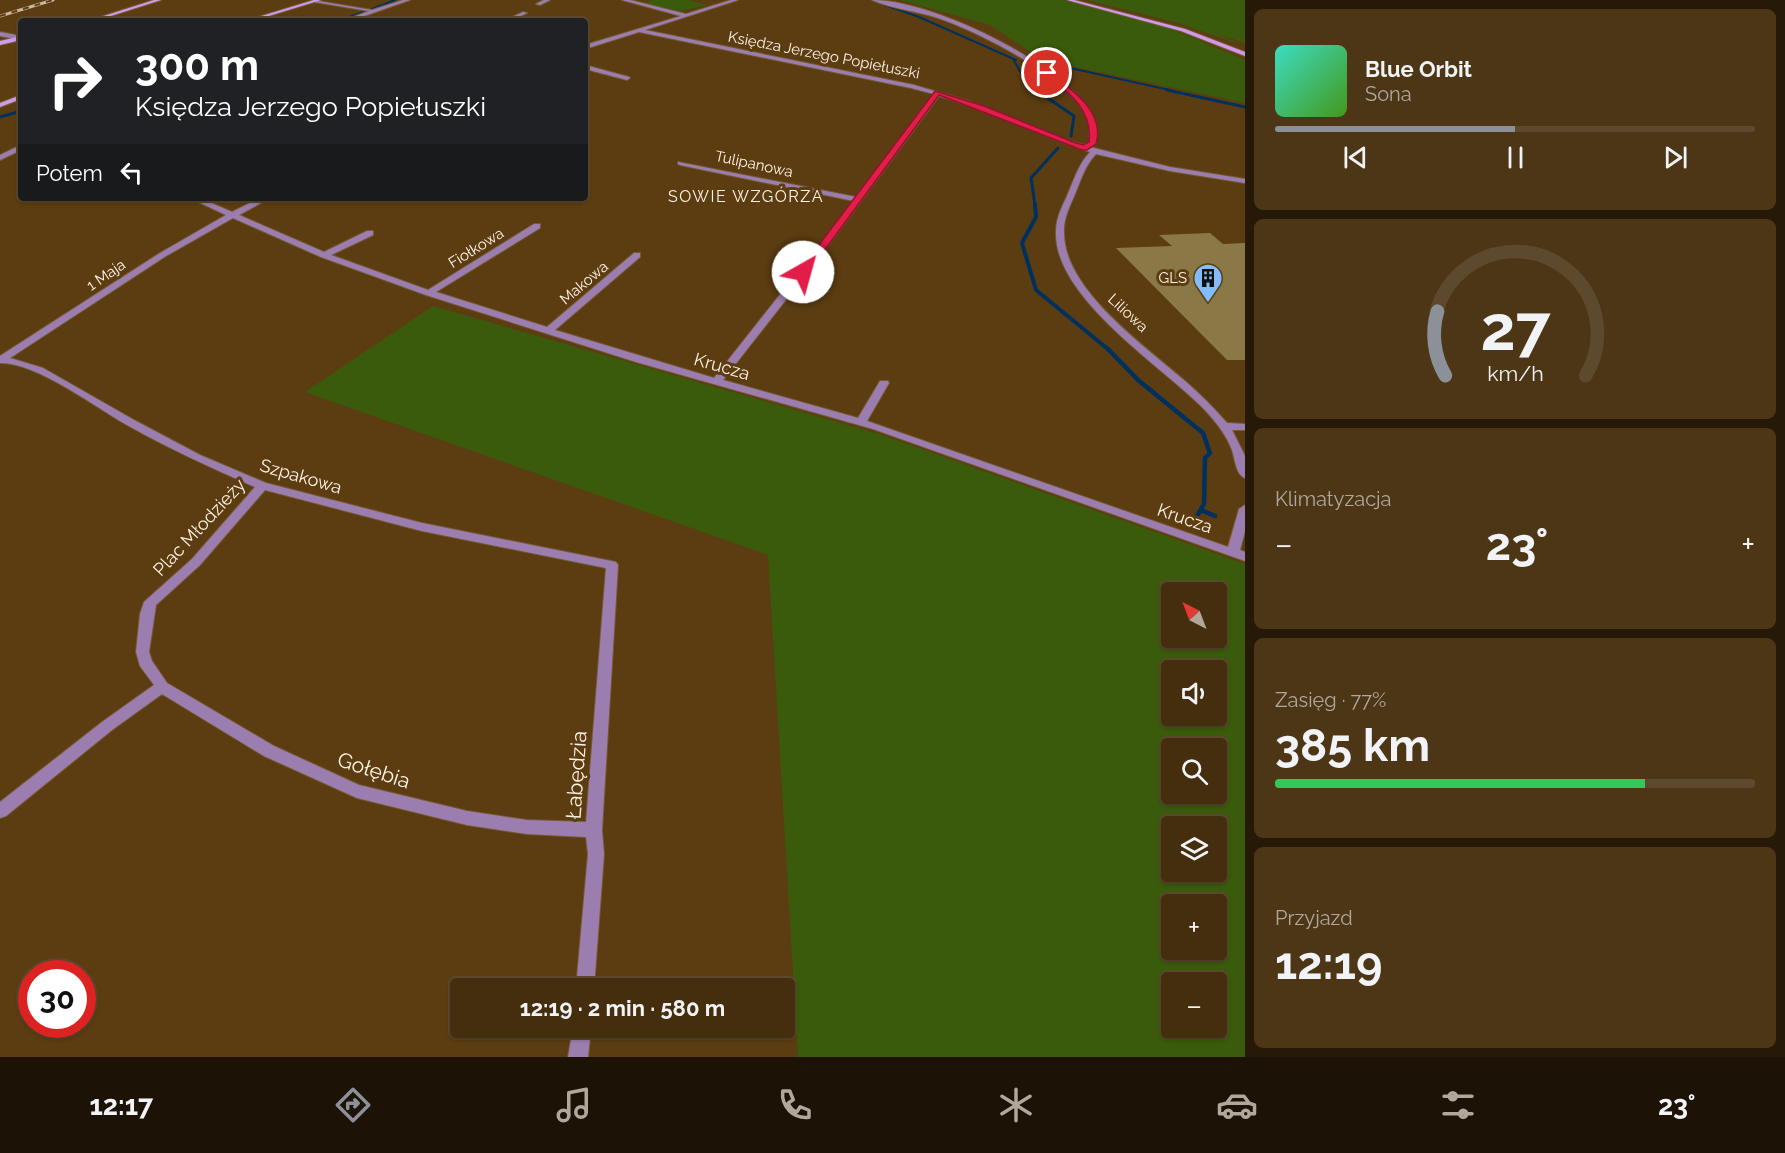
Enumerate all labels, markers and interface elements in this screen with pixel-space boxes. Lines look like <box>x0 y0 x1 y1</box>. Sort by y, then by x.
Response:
street label: Księdza Jerzego Popiełuszki <box>727 28 921 82</box>
text: 300 m <box>135 41 259 90</box>
icon: right <box>36 42 114 120</box>
pin <box>1021 47 1072 98</box>
icon: arrive <box>1030 56 1063 89</box>
text: Blue Orbit <box>1365 56 1472 82</box>
text: Sona <box>1365 82 1412 106</box>
text: Księdza Jerzego Popiełuszki <box>135 91 486 122</box>
icon: previous <box>1339 141 1372 174</box>
icon: pause <box>1499 141 1532 174</box>
icon: next <box>1659 141 1692 174</box>
street label: Tulipanowa <box>713 147 795 181</box>
icon: left <box>115 156 148 189</box>
text: Potem <box>36 160 103 186</box>
district label: SOWIE WZGÓRZA <box>668 186 824 206</box>
street label: Fiołkowa <box>445 224 507 272</box>
position arrow <box>771 240 835 304</box>
street label: 1 Maja <box>83 255 129 295</box>
street label: Makowa <box>556 258 612 308</box>
building icon: GLS <box>1192 262 1224 304</box>
place label: GLS <box>1158 269 1187 287</box>
street label: Liliowa <box>1104 290 1152 336</box>
text: 27 <box>1480 291 1551 365</box>
street label: Krucza <box>692 348 752 384</box>
text: km/h <box>1487 361 1543 386</box>
street label: Szpakowa <box>258 454 344 498</box>
street label: Plac Młodzieży <box>149 474 250 580</box>
text: Klimatyzacja <box>1275 487 1392 511</box>
street label: Krucza <box>1155 499 1215 537</box>
text: 23° <box>1486 518 1548 571</box>
text: − <box>1275 525 1293 564</box>
text: + <box>1741 525 1755 564</box>
north arrow <box>1161 582 1227 648</box>
map controls <box>1161 582 1227 1038</box>
button: sound <box>1161 660 1227 726</box>
text: Zasięg · 77% <box>1275 688 1386 712</box>
text: 385 km <box>1275 719 1430 772</box>
street label: Łabędzia <box>560 730 592 820</box>
button: search <box>1161 738 1227 804</box>
street label: Gołębia <box>334 747 414 793</box>
button: layers <box>1161 816 1227 882</box>
button: + <box>1161 894 1227 960</box>
text: Przyjazd <box>1275 906 1353 930</box>
text: 12:19 <box>1275 937 1382 990</box>
speed limit sign: 30 <box>18 960 96 1038</box>
button: − <box>1161 972 1227 1038</box>
text: 12:19 · 2 min · 580 m <box>520 995 725 1021</box>
icon: directions <box>332 1084 374 1126</box>
icon: music <box>553 1084 595 1126</box>
icon: phone <box>774 1084 816 1126</box>
icon: climate <box>995 1084 1037 1126</box>
icon: car <box>1216 1084 1258 1126</box>
icon: filters <box>1437 1084 1479 1126</box>
text: 12:17 <box>89 1090 153 1121</box>
text: 23° <box>1658 1090 1695 1121</box>

